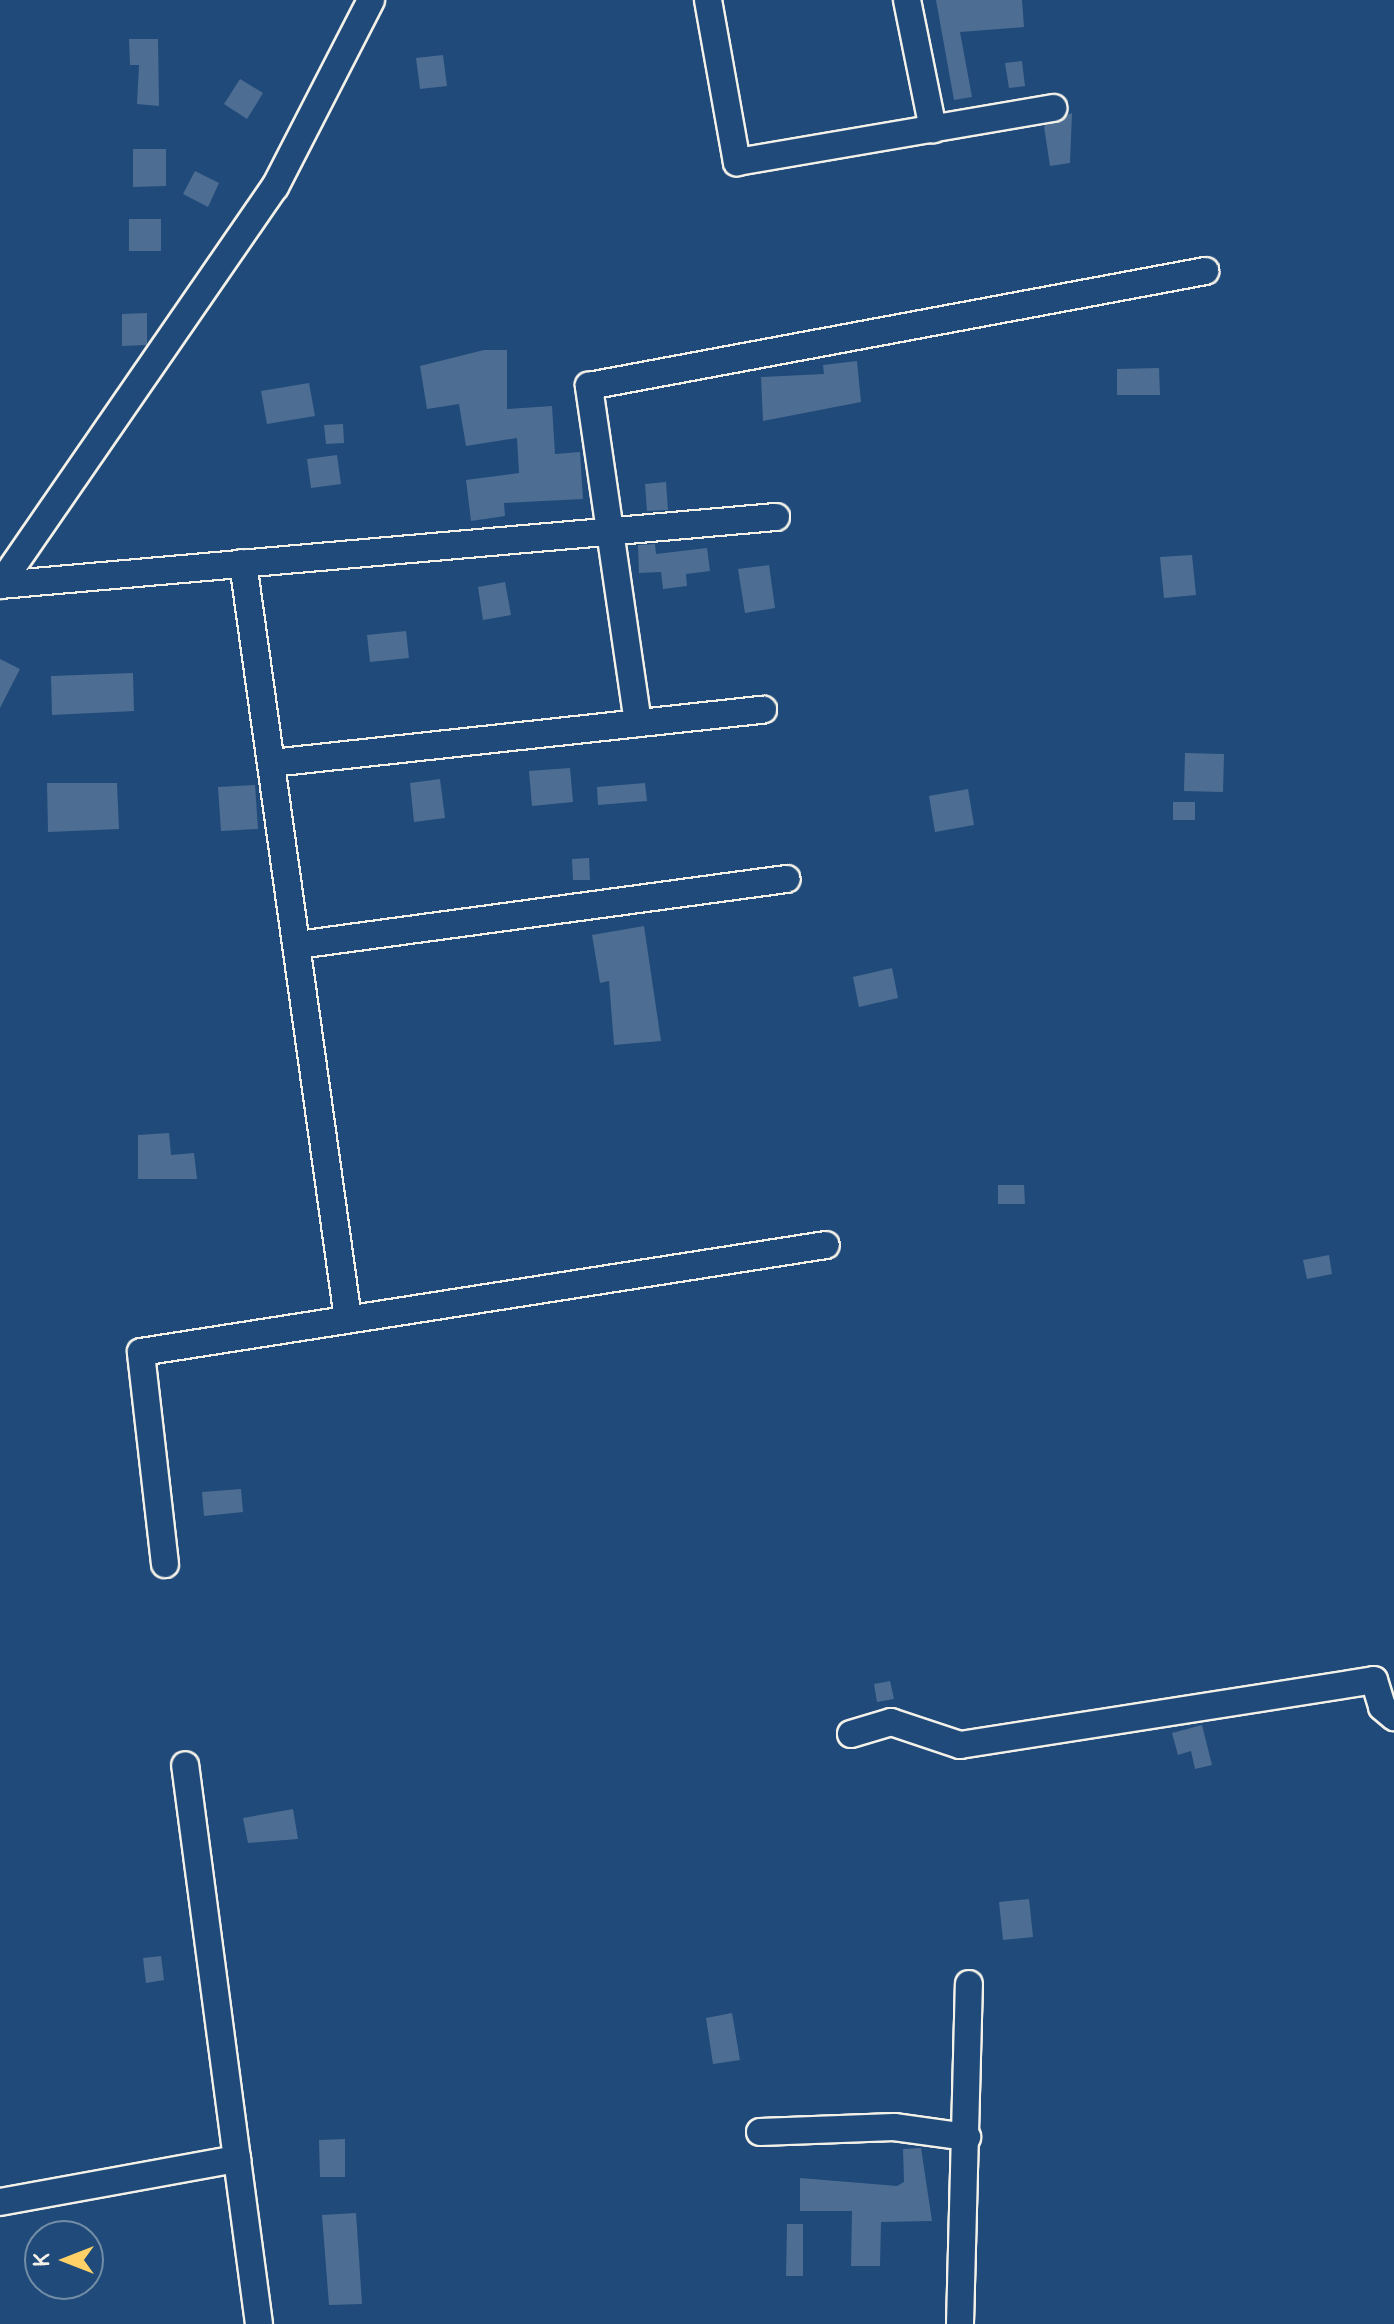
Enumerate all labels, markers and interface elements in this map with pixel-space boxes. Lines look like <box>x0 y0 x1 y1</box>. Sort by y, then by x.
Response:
north arrow <box>24 2220 104 2300</box>
text: K <box>28 2253 56 2267</box>

